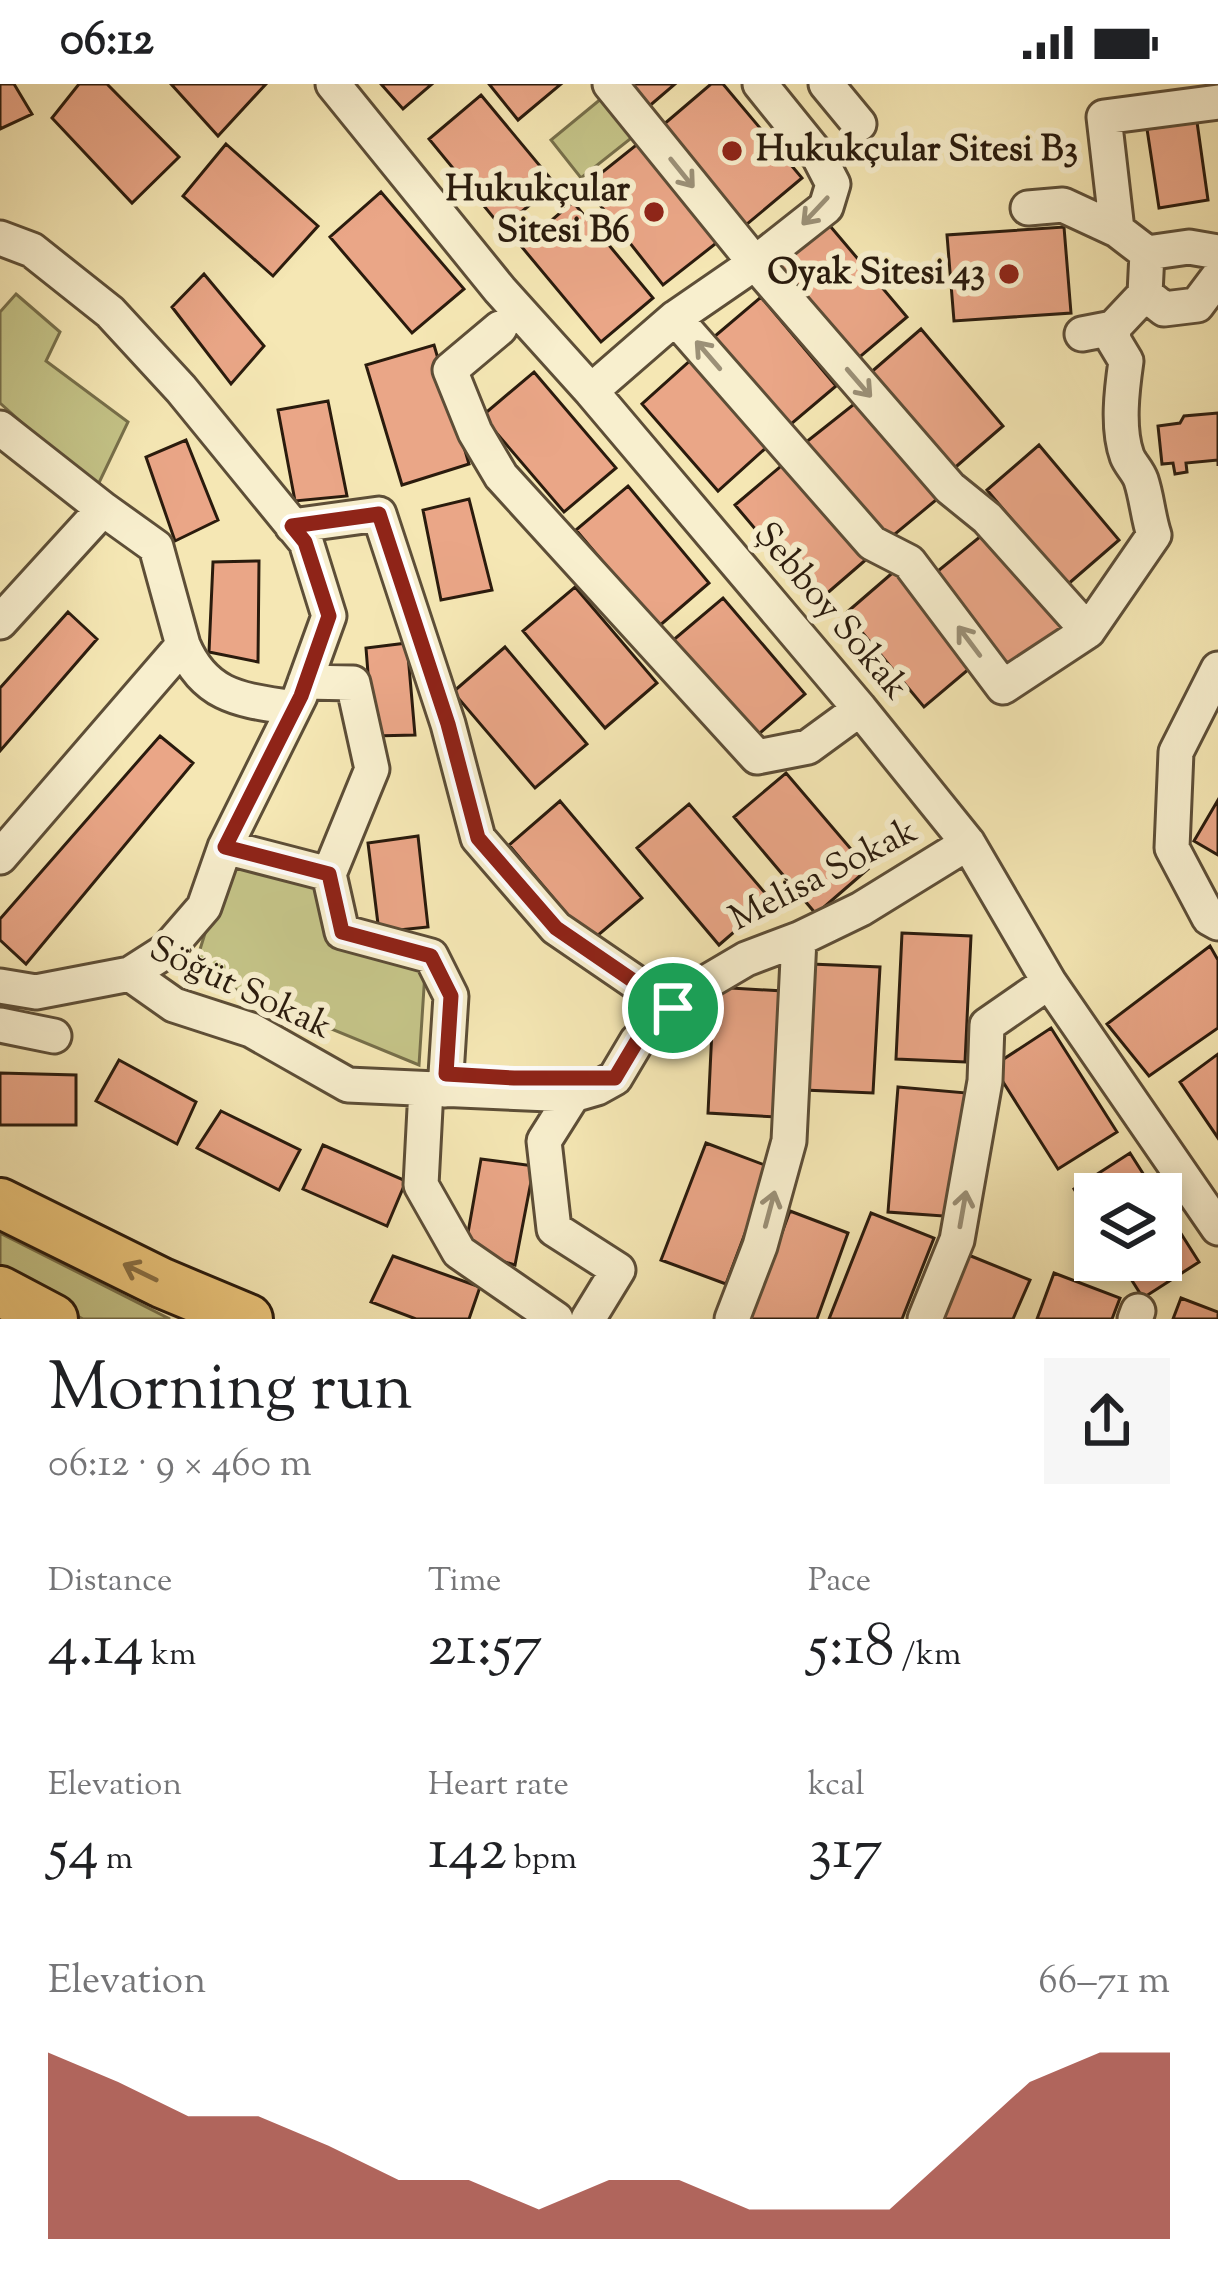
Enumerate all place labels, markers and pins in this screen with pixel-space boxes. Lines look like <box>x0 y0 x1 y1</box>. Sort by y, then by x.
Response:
place label: Hukukçular Sitesi B3 <box>756 125 1078 177</box>
marker: Hukukçular Sitesi B3 <box>719 138 745 164</box>
place label: Hukukçular Sitesi B6 <box>446 165 630 258</box>
marker: Hukukçular Sitesi B6 <box>641 199 667 225</box>
place label: Oyak Sitesi 43 <box>767 248 985 300</box>
marker: Oyak Sitesi 43 <box>996 261 1022 287</box>
pin <box>622 957 724 1059</box>

